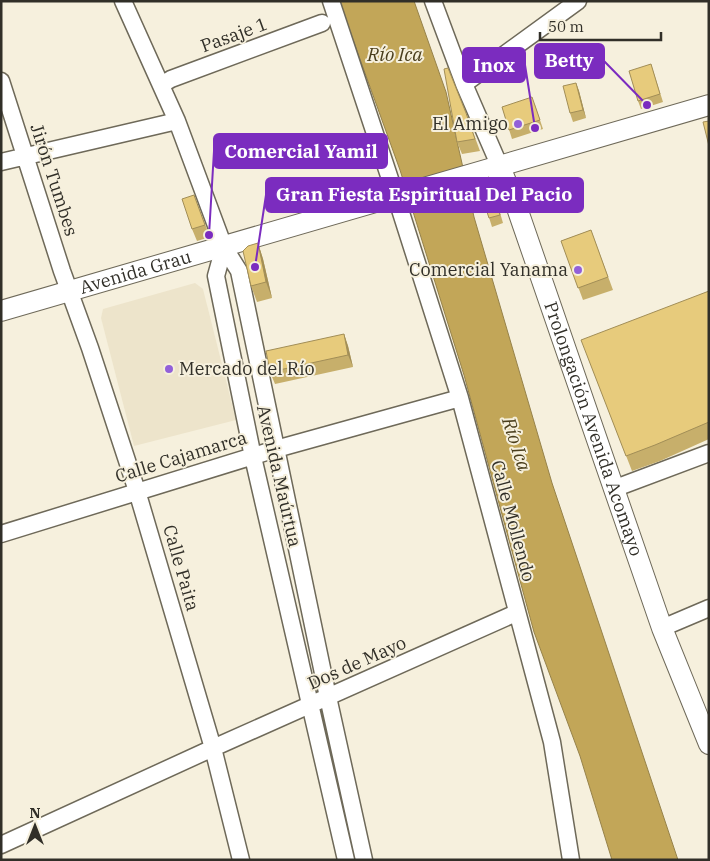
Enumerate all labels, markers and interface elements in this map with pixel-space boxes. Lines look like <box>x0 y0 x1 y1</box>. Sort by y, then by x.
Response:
scale bar <box>540 10 661 42</box>
street label: Pasaje 1 <box>197 12 270 57</box>
text: 50 m <box>548 17 584 36</box>
water label: Río Ica <box>366 42 423 66</box>
callout: Betty <box>535 44 604 78</box>
callout: Inox <box>463 48 525 82</box>
text: Betty <box>544 48 594 72</box>
text: Inox <box>473 53 515 77</box>
place label: El Amigo <box>432 112 508 135</box>
marker: El Amigo <box>512 118 524 130</box>
street label: Jirón Tumbes <box>25 121 83 239</box>
callout: Comercial Yamil <box>214 134 387 168</box>
text: Comercial Yamil <box>224 139 378 163</box>
callout: Gran Fiesta Espiritual Del Pacio <box>266 178 583 212</box>
text: Gran Fiesta Espiritual Del Pacio <box>276 182 572 206</box>
street label: Avenida Grau <box>77 245 194 299</box>
place label: Comercial Yanama <box>409 258 568 281</box>
marker: Comercial Yanama <box>572 264 584 276</box>
street label: Prolongación Avenida Acomayo <box>539 298 648 559</box>
place label: Mercado del Río <box>179 357 315 380</box>
marker: Mercado del Río <box>163 363 175 375</box>
street label: Avenida Maúrtua <box>252 403 307 549</box>
water label: Río Ica <box>497 413 537 475</box>
street label: Calle Cajamarca <box>112 426 250 487</box>
street label: Calle Mollendo <box>486 458 541 584</box>
street label: Calle Paita <box>158 522 205 614</box>
street label: Dos de Mayo <box>304 631 410 695</box>
north arrow <box>10 801 60 851</box>
text: N <box>29 804 41 822</box>

